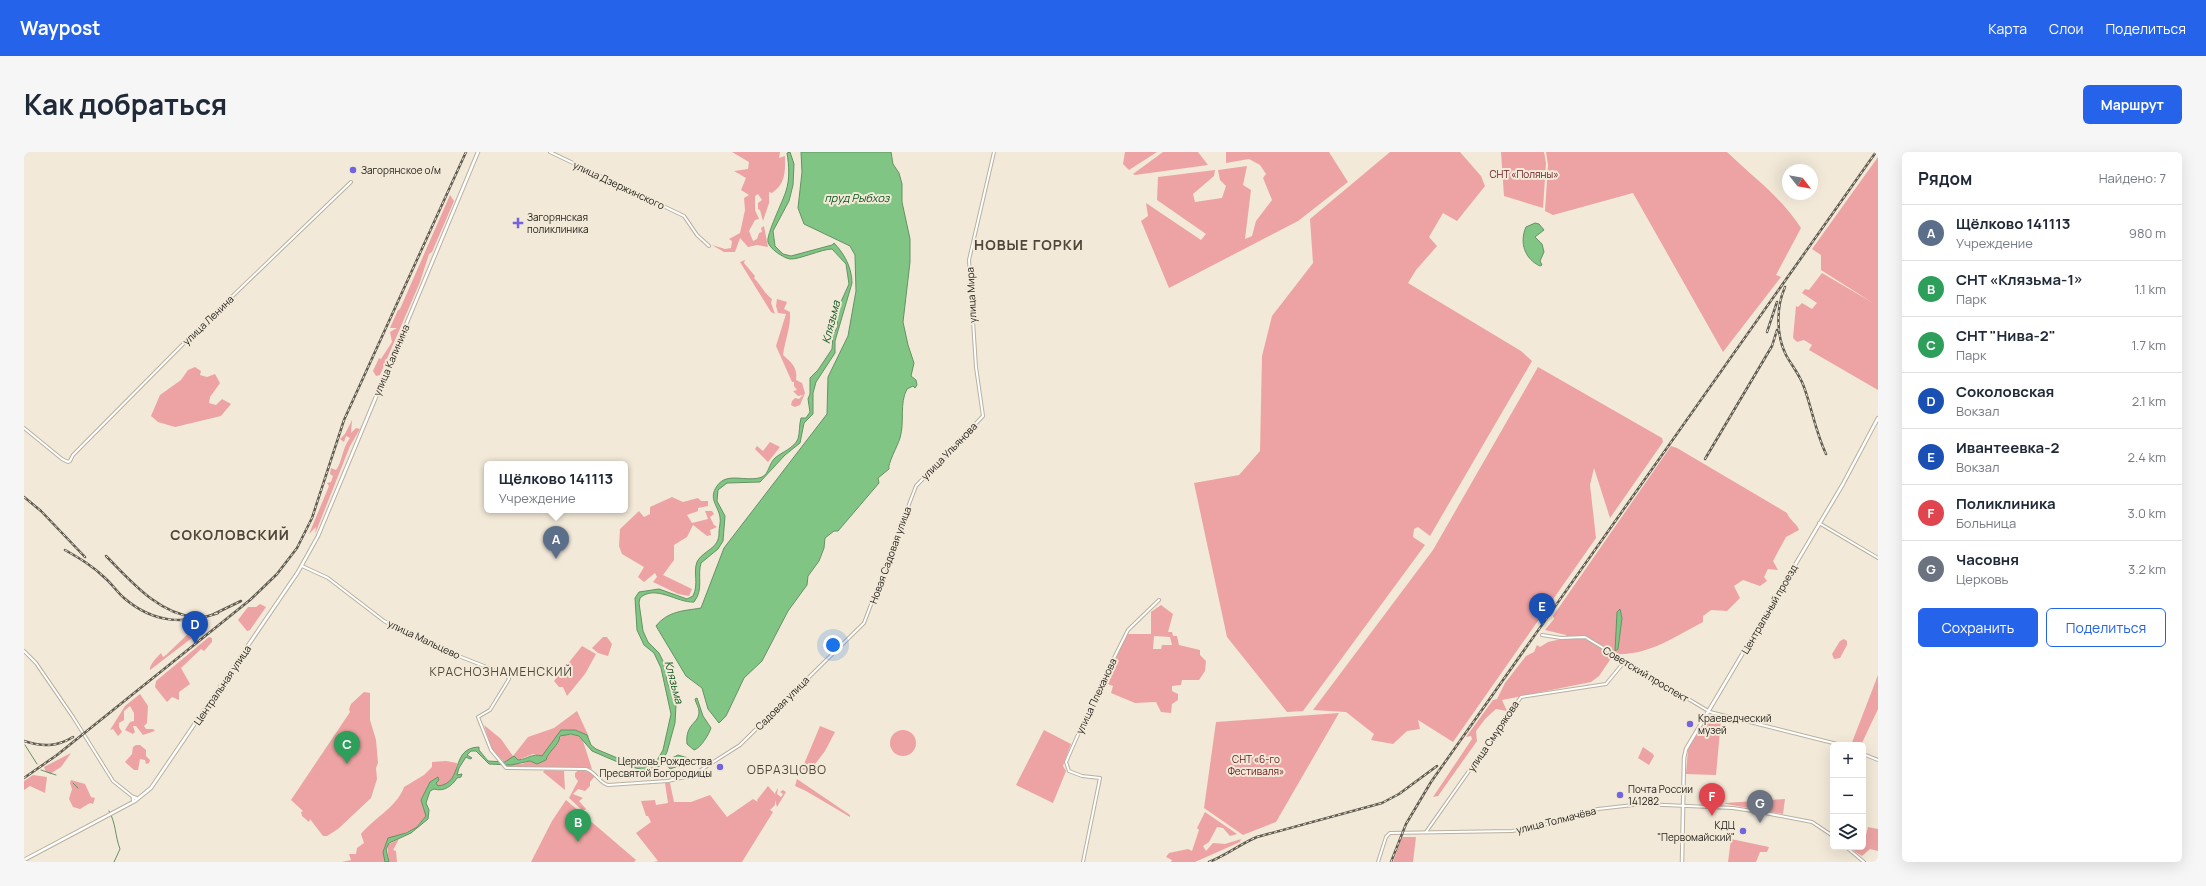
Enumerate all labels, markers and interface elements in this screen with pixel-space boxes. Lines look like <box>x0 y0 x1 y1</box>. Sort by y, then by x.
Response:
text: Waypost <box>20 15 100 41</box>
text: Карта <box>1988 19 2027 38</box>
text: Слои <box>2049 19 2083 38</box>
text: Поделиться <box>2105 19 2186 38</box>
text: Как добраться <box>24 85 227 123</box>
button: Маршрут <box>2083 85 2182 124</box>
street label: улица Дзержинского <box>571 158 667 212</box>
place label: Загорянское о/м <box>361 163 441 177</box>
north arrow <box>1782 164 1818 200</box>
marker: Загорянское о/м <box>348 165 358 175</box>
park label: СНТ «Поляны» <box>1489 167 1559 181</box>
text: Рядом <box>1918 167 1972 190</box>
text: Найдено: 7 <box>2099 169 2166 187</box>
water label: пруд Рыбхоз <box>825 190 891 205</box>
place label: Загорянская поликлиника <box>527 210 588 236</box>
text: Щёлково 141113 <box>1956 213 2071 234</box>
marker: Загорянская поликлиника <box>512 217 524 229</box>
text: A <box>1927 224 1935 242</box>
text: 980 m <box>2129 224 2166 242</box>
text: Учреждение <box>1956 234 2033 252</box>
district label: НОВЫЕ ГОРКИ <box>974 235 1084 254</box>
street label: улица Мира <box>963 267 979 323</box>
text: СНТ «Клязьма-1» <box>1956 269 2083 290</box>
text: B <box>1927 280 1935 298</box>
text: 1.1 km <box>2135 280 2166 298</box>
text: Парк <box>1956 290 1986 308</box>
street label: улица Ленина <box>179 292 237 348</box>
water label: Клязьма <box>818 298 843 345</box>
street label: улица Калинина <box>370 322 412 398</box>
text: СНТ "Нива-2" <box>1956 325 2056 346</box>
text: C <box>1926 336 1936 354</box>
text: 1.7 km <box>2132 336 2166 354</box>
text: Парк <box>1956 346 1986 364</box>
text: Соколовская <box>1956 381 2054 402</box>
text: D <box>1926 392 1936 410</box>
text: 2.1 km <box>2132 392 2166 410</box>
text: Вокзал <box>1956 402 1999 420</box>
street label: улица Ульянова <box>918 419 980 483</box>
text: Ивантеевка-2 <box>1956 437 2060 458</box>
text: E <box>1927 448 1935 466</box>
text: 2.4 km <box>2128 448 2166 466</box>
text: Вокзал <box>1956 458 1999 476</box>
popup <box>484 461 628 513</box>
text: Щёлково 141113 <box>499 468 613 489</box>
text: Учреждение <box>499 489 576 507</box>
text: Поликлиника <box>1956 493 2056 514</box>
street label: Новая Садовая улица <box>866 504 914 606</box>
text: F <box>1928 504 1934 522</box>
text: 3.0 km <box>2128 504 2166 522</box>
text: Больница <box>1956 514 2016 532</box>
district label: СОКОЛОВСКИЙ <box>170 525 290 544</box>
pin: A <box>543 526 569 559</box>
text: Часовня <box>1956 549 2019 570</box>
text: G <box>1926 560 1936 578</box>
text: 3.2 km <box>2128 560 2166 578</box>
street label: Центральный проезд <box>1738 562 1800 656</box>
text: Церковь <box>1956 570 2009 588</box>
pin: E <box>1529 593 1555 626</box>
button: Сохранить <box>1918 608 2038 647</box>
button: Поделиться <box>2046 608 2166 647</box>
pin: D <box>182 611 208 644</box>
street label: улица Мальцево <box>385 616 463 662</box>
your location <box>823 635 843 655</box>
street label: Центральная улица <box>190 642 254 728</box>
street label: Советский проспект <box>1601 643 1691 705</box>
street label: улица Плеханова <box>1072 656 1120 736</box>
water label: Клязьма <box>662 659 688 706</box>
district label: КРАСНОЗНАМЕНСКИЙ <box>429 663 573 680</box>
street label: Садовая улица <box>752 673 812 733</box>
street label: улица Смурякова <box>1464 698 1522 774</box>
place label: Краеведческий музей <box>1698 711 1772 737</box>
marker: Краеведческий музей <box>1685 719 1695 729</box>
pin: C <box>334 731 360 764</box>
map controls <box>1830 742 1866 850</box>
button: + <box>1830 742 1866 778</box>
park label: СНТ «6-го Фестиваля» <box>1228 752 1284 778</box>
place label: Церковь Рождества Пресвятой Богородицы <box>600 754 712 780</box>
district label: ОБРАЗЦОВО <box>747 761 827 778</box>
marker: Церковь Рождества Пресвятой Богородицы <box>715 762 725 772</box>
button: − <box>1830 778 1866 814</box>
place label: Почта России 141282 <box>1628 782 1693 808</box>
pin: F <box>1699 783 1725 816</box>
marker: Почта России 141282 <box>1615 790 1625 800</box>
pin: G <box>1747 790 1773 823</box>
street label: улица Толмачёва <box>1515 803 1597 837</box>
pin: B <box>565 809 591 842</box>
button: layers <box>1830 814 1866 850</box>
place label: КДЦ "Первомайский" <box>1657 818 1736 844</box>
marker: КДЦ "Первомайский" <box>1738 826 1748 836</box>

